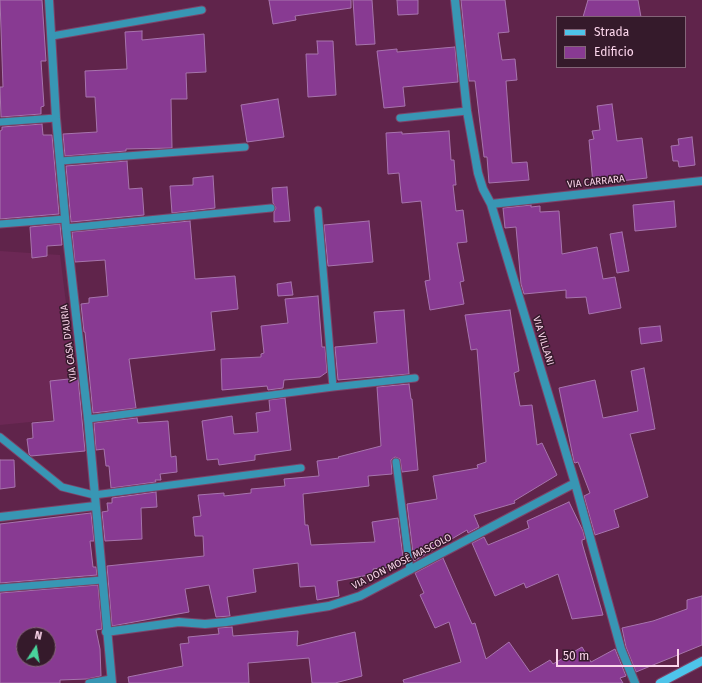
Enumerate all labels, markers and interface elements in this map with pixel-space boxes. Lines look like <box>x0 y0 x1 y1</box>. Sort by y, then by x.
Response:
legend <box>556 16 686 68</box>
text: Strada <box>594 25 629 39</box>
text: Edificio <box>594 45 634 59</box>
street label: VIA CARRARA <box>567 173 625 191</box>
street label: VIA CASA D'AURIA <box>58 304 80 382</box>
street label: VIA VILLANI <box>530 315 556 367</box>
street label: VIA DON MOSÈ MASCOLO <box>350 532 454 592</box>
north arrow <box>16 627 56 667</box>
text: N <box>33 629 43 643</box>
scale bar <box>558 641 681 667</box>
text: 50 m <box>563 649 589 663</box>

